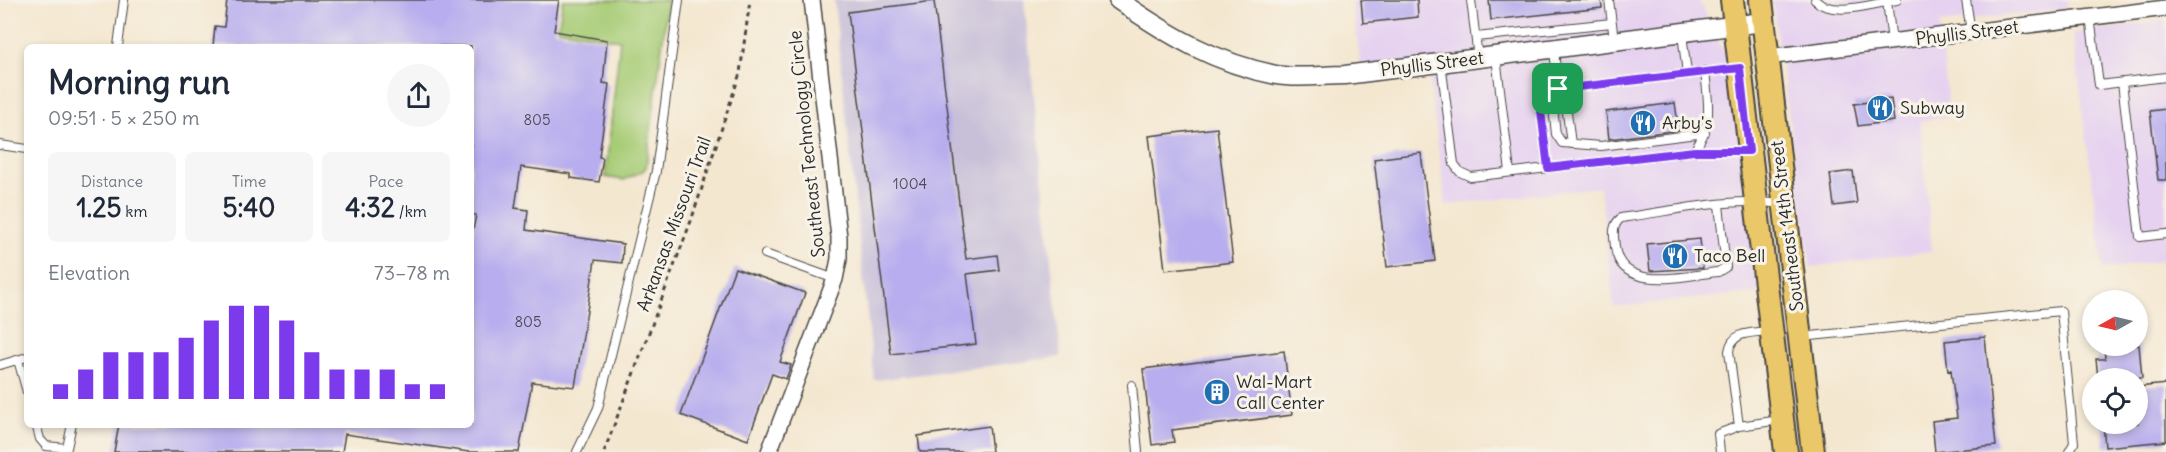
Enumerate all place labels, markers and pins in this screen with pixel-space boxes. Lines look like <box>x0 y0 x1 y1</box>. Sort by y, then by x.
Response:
pin <box>1532 63 1583 114</box>
restaurant icon: Subway <box>1865 93 1895 123</box>
place label: Subway <box>1900 96 1965 119</box>
restaurant icon: Arby's <box>1628 108 1658 138</box>
place label: Arby's <box>1662 111 1713 134</box>
restaurant icon: Taco Bell <box>1660 241 1690 271</box>
place label: Taco Bell <box>1694 244 1765 267</box>
place label: Wal-Mart Call Center <box>1236 370 1325 414</box>
building icon: Wal-Mart Call Center <box>1202 377 1232 407</box>

